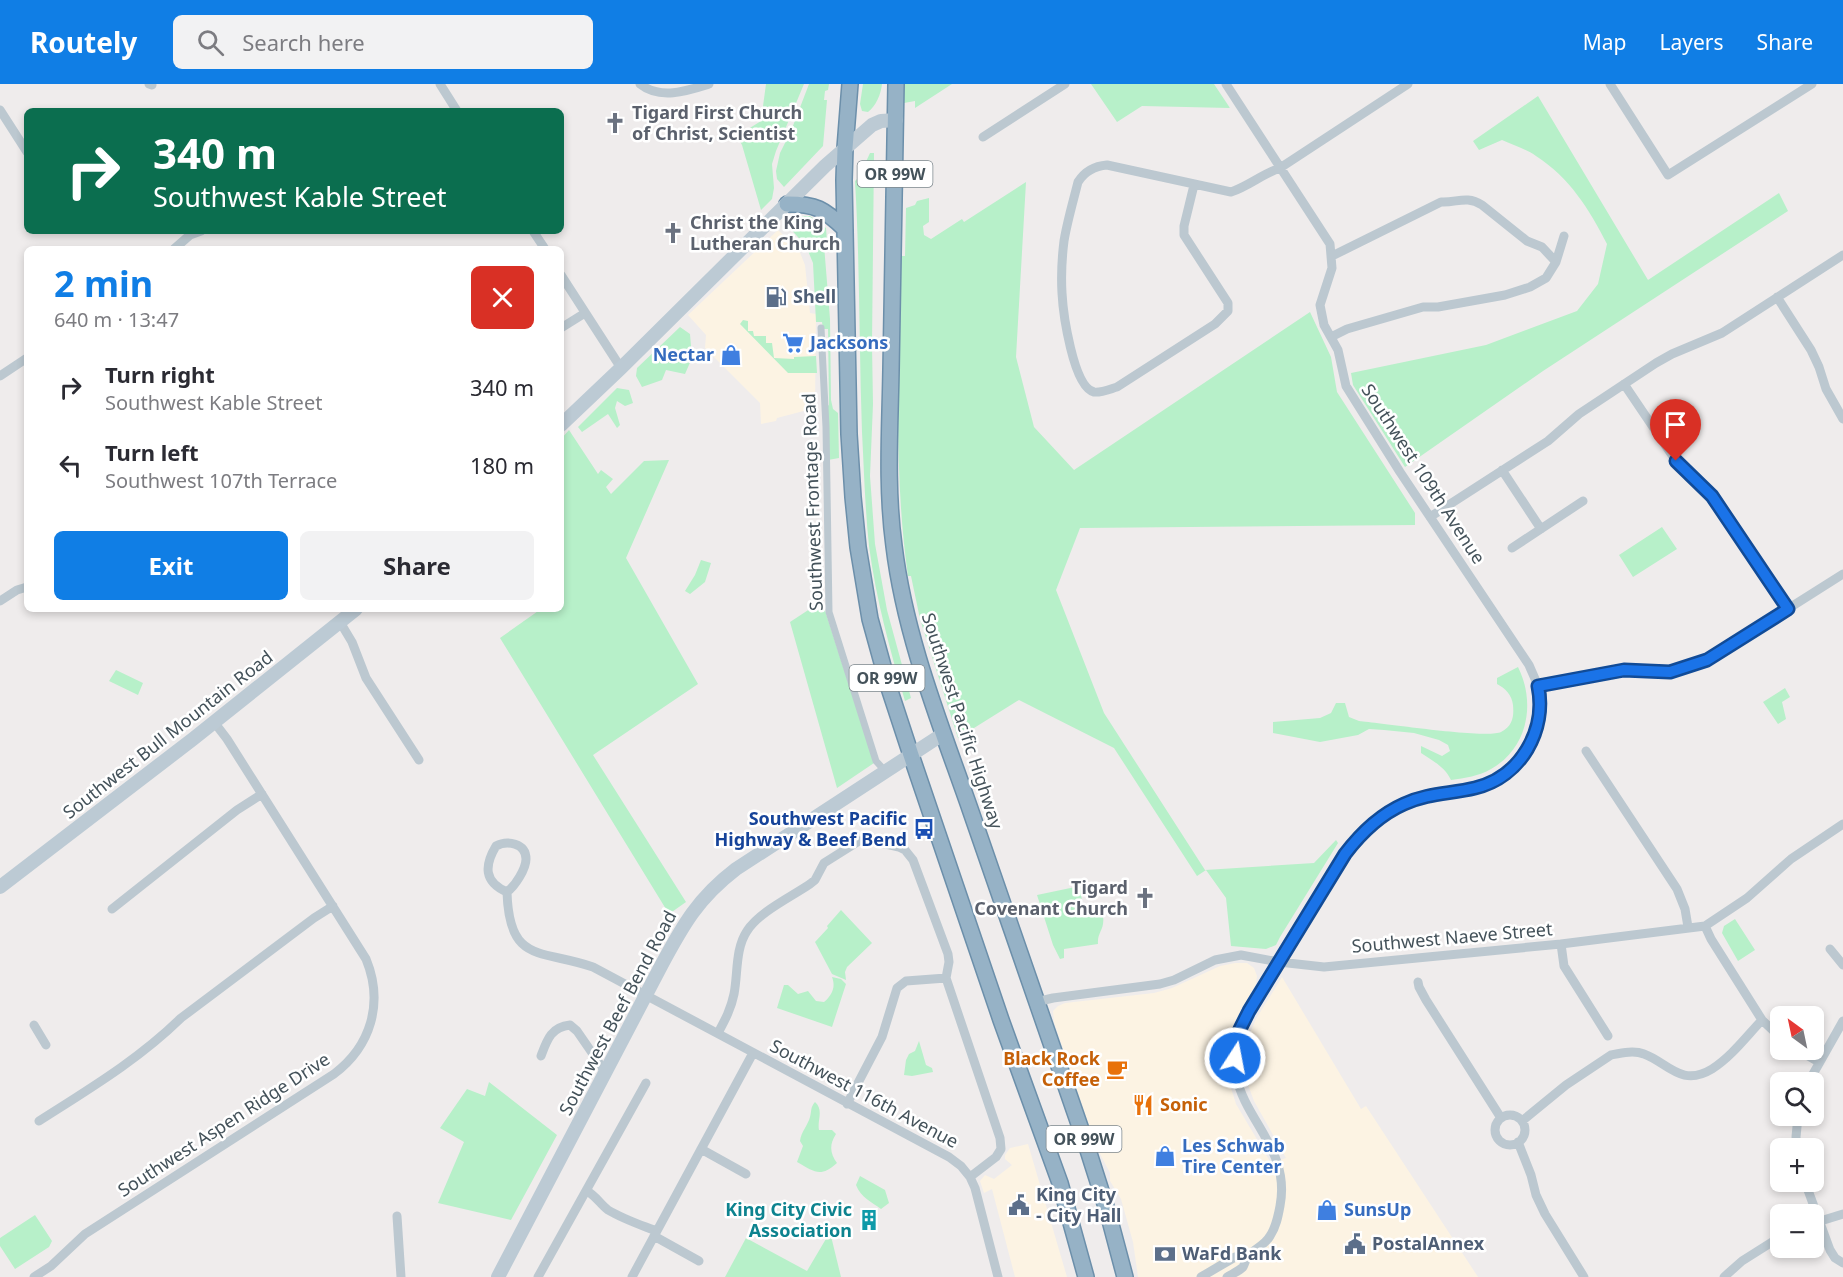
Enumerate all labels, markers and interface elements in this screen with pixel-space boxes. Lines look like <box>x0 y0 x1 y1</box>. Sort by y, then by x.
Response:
search box <box>173 15 593 69</box>
text: Routely <box>30 23 137 61</box>
icon: search <box>194 26 227 59</box>
text: Search here <box>242 27 365 57</box>
text: Map <box>1583 28 1627 56</box>
text: Layers <box>1660 28 1724 56</box>
text: Share <box>1757 28 1813 56</box>
place label: Tigard First Church of Christ, Scientist <box>632 100 802 145</box>
church icon: Tigard First Church of Christ, Scientist <box>603 111 627 135</box>
text: 340 m <box>153 124 277 181</box>
icon: right <box>54 132 132 210</box>
road number: OR 99W <box>858 161 932 187</box>
text: Southwest Kable Street <box>153 178 447 215</box>
place label: Christ the King Lutheran Church <box>690 210 841 255</box>
church icon: Christ the King Lutheran Church <box>661 221 685 245</box>
text: 2 min <box>54 259 153 308</box>
button: close <box>471 266 534 329</box>
place label: Shell <box>793 284 836 308</box>
fuel station icon: Shell <box>764 285 788 309</box>
text: 640 m · 13:47 <box>54 306 179 333</box>
place label: Jacksons <box>808 330 888 354</box>
supermarket icon: Jacksons <box>781 331 805 355</box>
place label: Nectar <box>653 342 714 366</box>
shop icon: Nectar <box>719 343 743 367</box>
text: Turn right <box>105 359 215 389</box>
icon: right <box>54 371 87 404</box>
text: 340 m <box>470 372 534 402</box>
street label: Southwest 109th Avenue <box>1357 379 1491 568</box>
text: Southwest Kable Street <box>105 389 322 416</box>
street label: Southwest Frontage Road <box>796 393 828 611</box>
pin <box>1650 399 1701 461</box>
icon: arrive <box>1659 408 1692 441</box>
text: Turn left <box>105 437 199 467</box>
icon: left <box>54 449 87 482</box>
text: 180 m <box>470 450 534 480</box>
text: Southwest 107th Terrace <box>105 467 337 494</box>
button: Exit <box>54 531 288 600</box>
button: Share <box>300 531 534 600</box>
street label: Southwest Pacific Highway <box>917 610 1009 832</box>
street label: Southwest Bull Mountain Road <box>57 645 277 824</box>
road number: OR 99W <box>850 665 924 691</box>
place label: Southwest Pacific Highway & Beef Bend <box>715 806 907 851</box>
bus stop icon: Southwest Pacific Highway & Beef Bend <box>912 817 936 841</box>
place label: Tigard Covenant Church <box>974 875 1128 920</box>
church icon: Tigard Covenant Church <box>1133 886 1157 910</box>
street label: Southwest Beef Bend Road <box>553 906 681 1119</box>
street label: Southwest Naeve Street <box>1351 916 1554 958</box>
north arrow <box>1770 1006 1824 1060</box>
map controls <box>1770 1006 1824 1258</box>
position arrow <box>1203 1026 1267 1090</box>
street label: Southwest 116th Avenue <box>766 1033 963 1153</box>
place label: Black Rock Coffee <box>1003 1046 1101 1091</box>
street label: Southwest Aspen Ridge Drive <box>113 1047 334 1202</box>
cafe icon: Black Rock Coffee <box>1105 1057 1129 1081</box>
button: search <box>1770 1072 1824 1126</box>
place label: Sonic <box>1160 1092 1208 1116</box>
restaurant icon: Sonic <box>1131 1093 1155 1117</box>
road number: OR 99W <box>1046 1126 1122 1152</box>
place label: Les Schwab Tire Center <box>1182 1133 1285 1178</box>
button: + <box>1770 1138 1824 1192</box>
shop icon: Les Schwab Tire Center <box>1153 1144 1177 1168</box>
place label: King City - City Hall <box>1036 1182 1121 1227</box>
public building icon: King City - City Hall <box>1007 1193 1031 1217</box>
place label: King City Civic Association <box>725 1197 852 1242</box>
place label: SunsUp <box>1344 1197 1411 1221</box>
shop icon: SunsUp <box>1315 1198 1339 1222</box>
button: − <box>1770 1204 1824 1258</box>
building icon: King City Civic Association <box>857 1208 881 1232</box>
place label: PostalAnnex <box>1372 1231 1485 1255</box>
public building icon: PostalAnnex <box>1343 1232 1367 1256</box>
place label: WaFd Bank <box>1182 1241 1282 1265</box>
bank icon: WaFd Bank <box>1153 1242 1177 1266</box>

